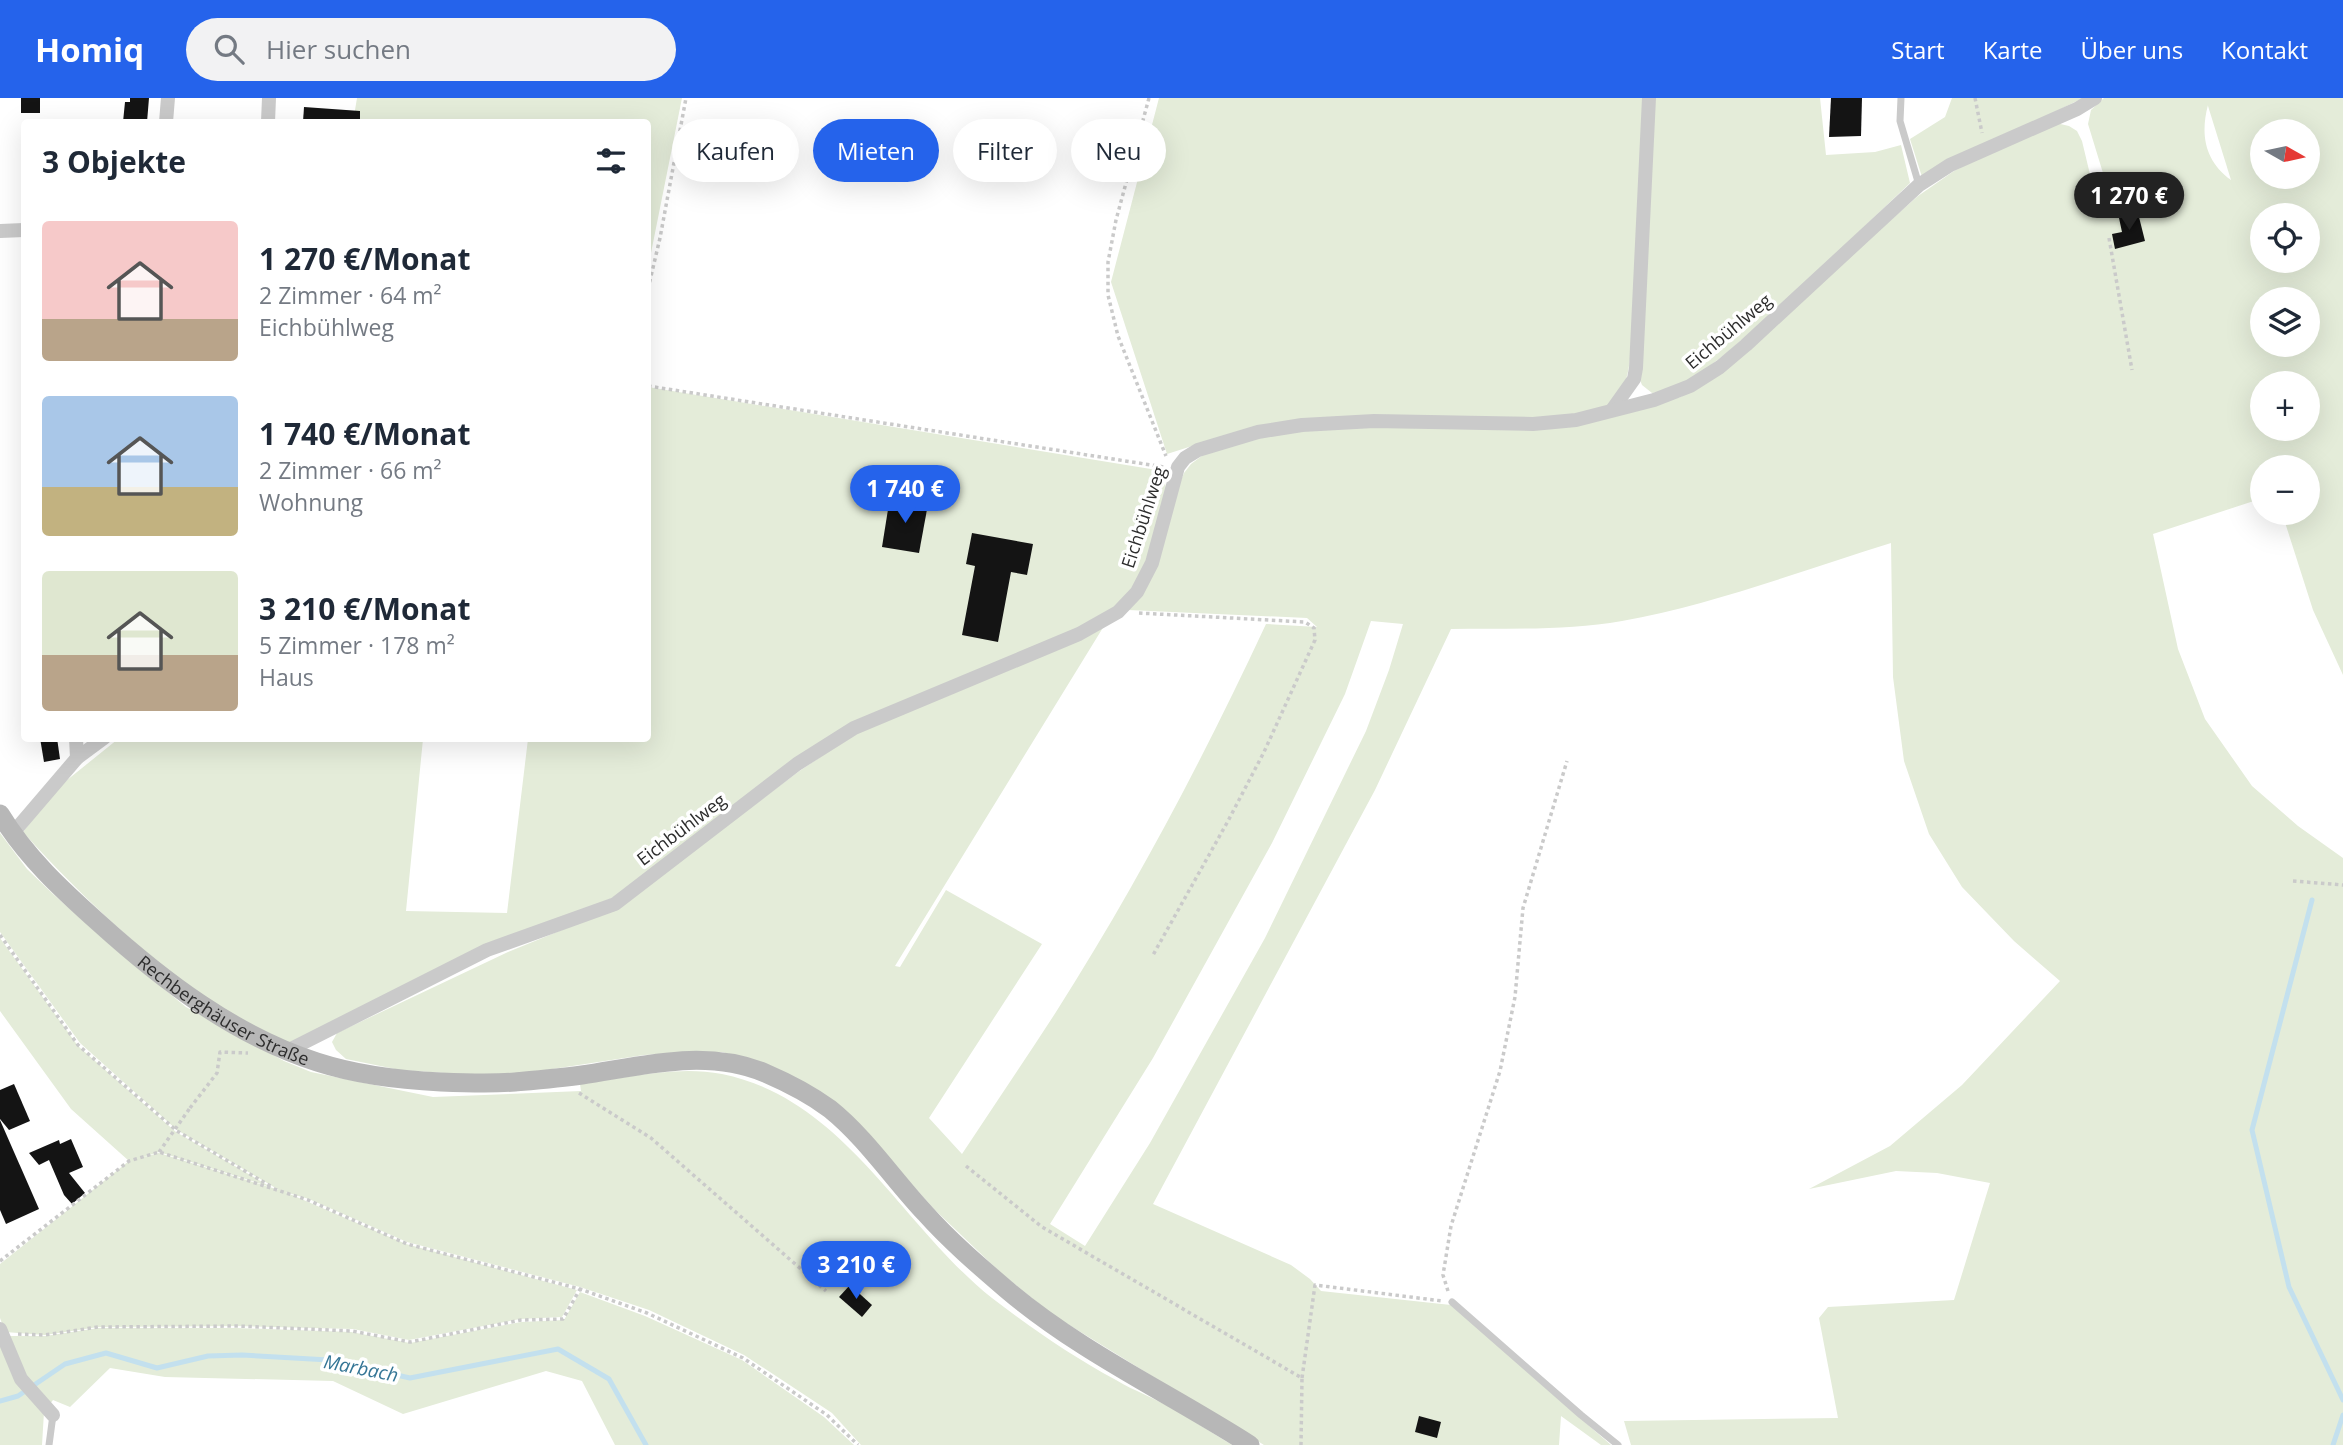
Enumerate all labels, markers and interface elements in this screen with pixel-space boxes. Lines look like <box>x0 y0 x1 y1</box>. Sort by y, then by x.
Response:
search box <box>186 18 676 81</box>
text: Homiq <box>35 27 144 72</box>
icon: search <box>210 30 248 68</box>
text: Hier suchen <box>266 31 411 67</box>
text: Start <box>1891 33 1945 66</box>
text: Karte <box>1983 33 2043 66</box>
text: Über uns <box>2081 33 2183 66</box>
text: Kontakt <box>2221 33 2308 66</box>
chip: Kaufen <box>672 119 799 182</box>
chip: Mieten <box>813 119 939 182</box>
chip: Filter <box>953 119 1057 182</box>
chip: Neu <box>1071 119 1166 182</box>
north arrow <box>2250 119 2320 189</box>
map controls <box>2250 119 2320 525</box>
text: 3 Objekte <box>42 141 186 182</box>
icon: filters <box>592 142 630 180</box>
pin: 1 270 € <box>2064 172 2194 232</box>
text: 1 270 € <box>2090 179 2168 211</box>
button: locate <box>2250 203 2320 273</box>
text: 1 270 €/Monat <box>259 238 470 279</box>
icon: home <box>98 249 182 333</box>
text: 2 Zimmer · 64 m² <box>259 279 442 311</box>
button: layers <box>2250 287 2320 357</box>
street label: Eichbühlweg <box>1680 288 1776 374</box>
text: Eichbühlweg <box>259 311 394 343</box>
button: + <box>2250 371 2320 441</box>
text: 1 740 €/Monat <box>259 413 470 454</box>
icon: home <box>98 424 182 508</box>
text: 2 Zimmer · 66 m² <box>259 454 442 486</box>
button: − <box>2250 455 2320 525</box>
street label: Eichbühlweg <box>1115 463 1171 571</box>
pin: 1 740 € <box>840 466 970 525</box>
text: 1 740 € <box>866 472 944 504</box>
text: Wohnung <box>259 486 363 518</box>
text: 3 210 €/Monat <box>259 588 470 629</box>
icon: home <box>98 599 182 683</box>
text: 5 Zimmer · 178 m² <box>259 629 455 661</box>
text: Haus <box>259 661 314 693</box>
street label: Eichbühlweg <box>632 787 731 870</box>
street label: Rechberghäuser Straße <box>133 949 313 1071</box>
pin: 3 210 € <box>791 1242 921 1301</box>
text: 3 210 € <box>817 1248 895 1280</box>
water label: Marbach <box>321 1348 401 1388</box>

